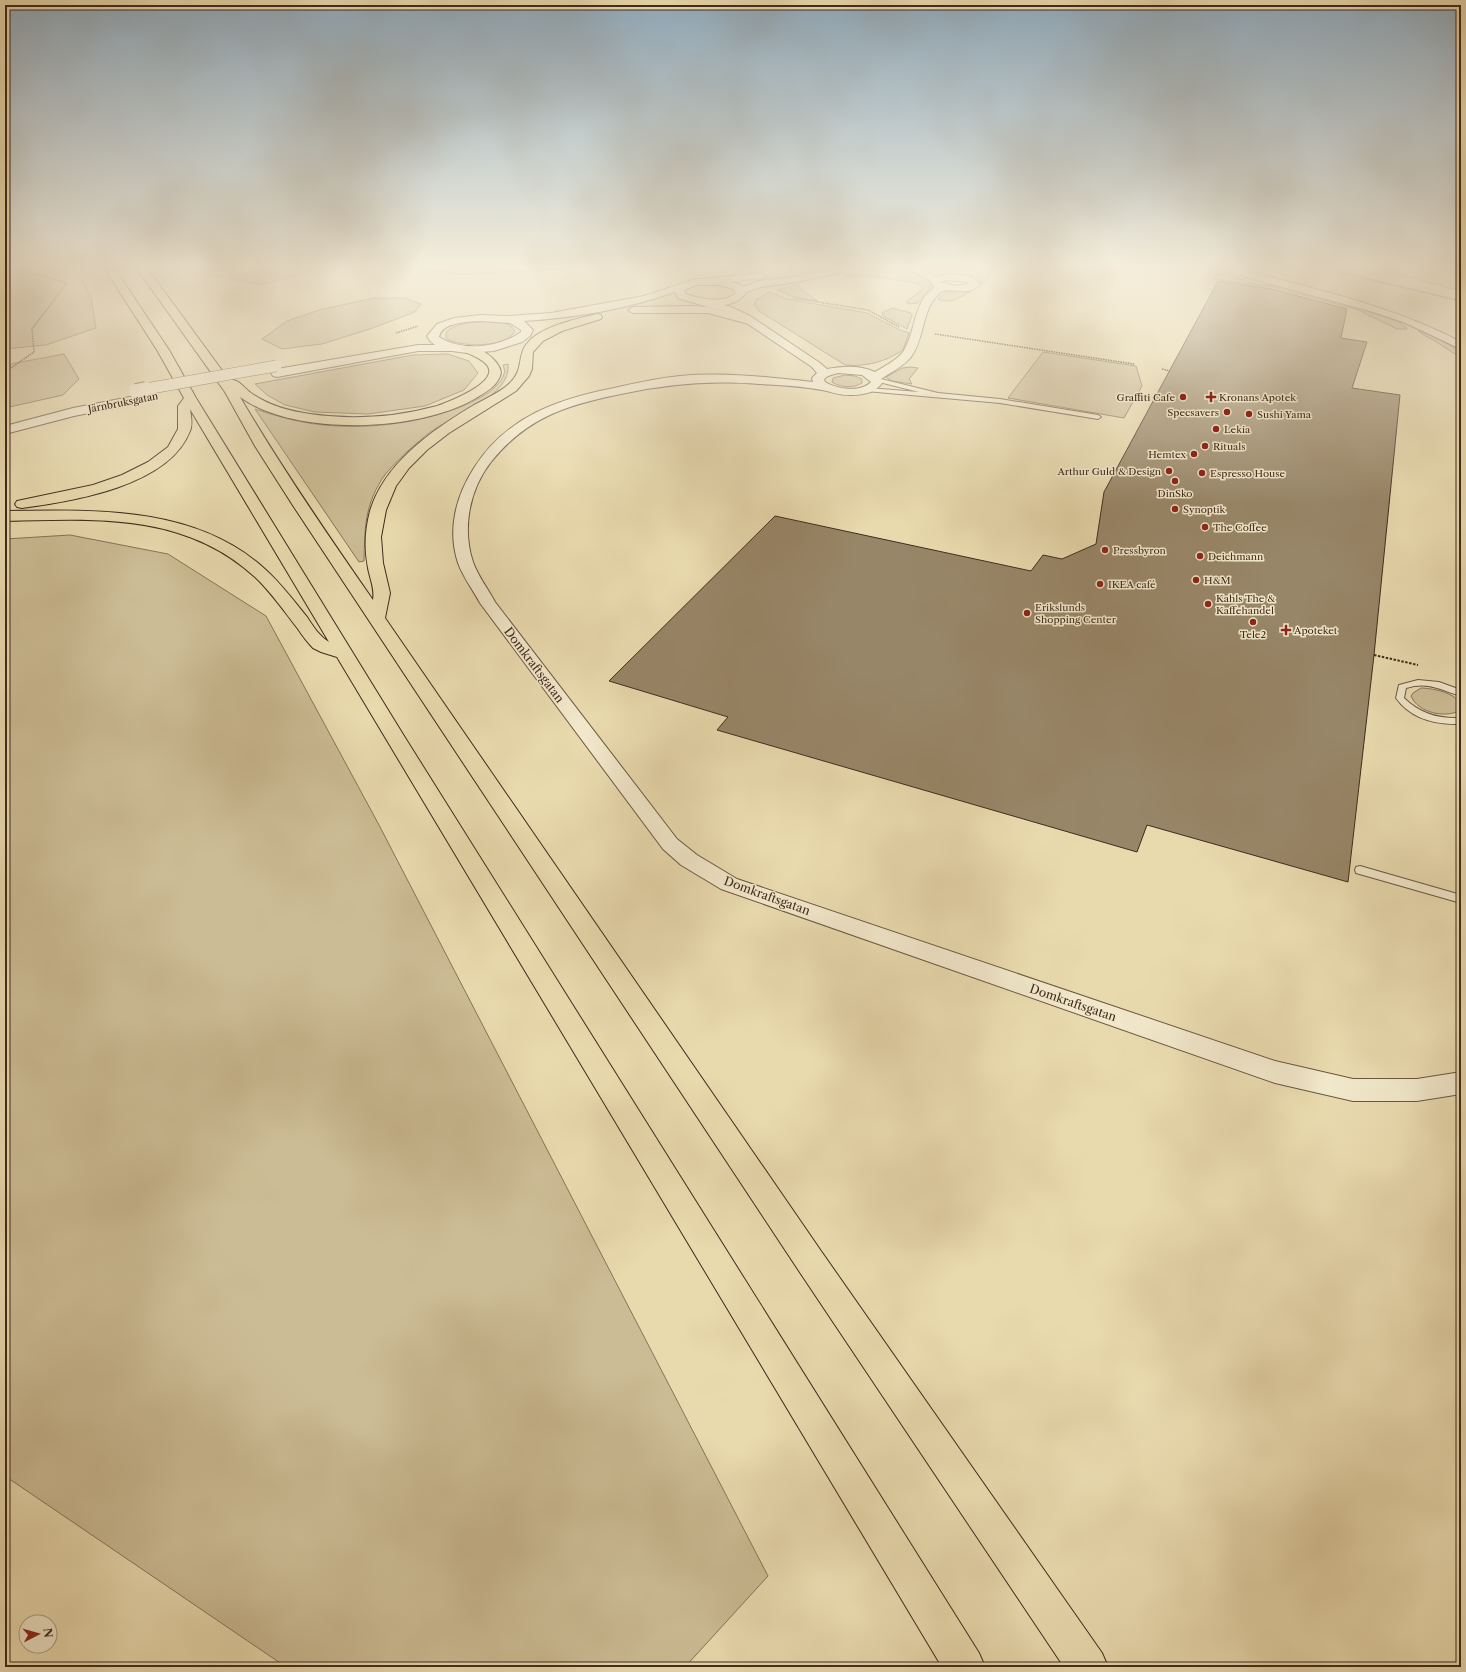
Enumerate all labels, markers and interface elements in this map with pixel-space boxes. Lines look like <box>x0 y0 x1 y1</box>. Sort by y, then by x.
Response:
street label: Järnbruksgatan <box>85 389 160 416</box>
place label: Graffiti Cafe <box>1117 391 1175 404</box>
place label: Kronans Apotek <box>1219 391 1297 404</box>
marker: Graffiti Cafe <box>1178 392 1188 402</box>
marker: Kronans Apotek <box>1206 392 1216 402</box>
place label: Specsavers <box>1167 406 1219 419</box>
marker: Specsavers <box>1222 407 1232 417</box>
place label: Sushi Yama <box>1257 408 1312 421</box>
marker: Sushi Yama <box>1244 409 1254 419</box>
place label: Lekia <box>1224 423 1251 436</box>
marker: Lekia <box>1211 424 1221 434</box>
place label: Rituals <box>1213 440 1246 453</box>
marker: Rituals <box>1200 441 1210 451</box>
place label: Hemtex <box>1148 448 1186 461</box>
marker: Hemtex <box>1189 449 1199 459</box>
place label: Arthur Guld & Design <box>1056 465 1162 478</box>
marker: Arthur Guld & Design <box>1164 466 1174 476</box>
place label: Espresso House <box>1210 467 1286 480</box>
marker: Espresso House <box>1197 468 1207 478</box>
marker: DinSko <box>1170 476 1180 486</box>
place label: DinSko <box>1158 487 1192 500</box>
place label: Synoptik <box>1183 503 1227 516</box>
marker: Synoptik <box>1170 504 1180 514</box>
place label: The Coffee <box>1213 521 1267 534</box>
marker: The Coffee <box>1200 522 1210 532</box>
place label: Pressbyron <box>1113 544 1167 557</box>
marker: Pressbyron <box>1100 545 1110 555</box>
place label: Deichmann <box>1208 550 1264 563</box>
marker: Deichmann <box>1195 551 1205 561</box>
place label: H&M <box>1204 574 1231 587</box>
marker: H&M <box>1191 575 1201 585</box>
place label: IKEA café <box>1108 578 1156 591</box>
marker: IKEA café <box>1095 579 1105 589</box>
place label: Kahls The & Kaffehandel <box>1216 592 1275 617</box>
marker: Kahls The & Kaffehandel <box>1203 599 1213 609</box>
place label: Erikslunds Shopping Center <box>1035 601 1117 626</box>
marker: Erikslunds Shopping Center <box>1022 608 1032 618</box>
marker: Tele2 <box>1248 617 1258 627</box>
street label: Domkraftsgatan <box>501 624 568 706</box>
place label: Apoteket <box>1293 624 1338 637</box>
marker: Apoteket <box>1281 625 1291 635</box>
place label: Tele2 <box>1240 628 1266 641</box>
street label: Domkraftsgatan <box>722 873 813 918</box>
street label: Domkraftsgatan <box>1028 981 1119 1025</box>
north arrow <box>18 1614 58 1654</box>
text: N <box>40 1627 55 1639</box>

